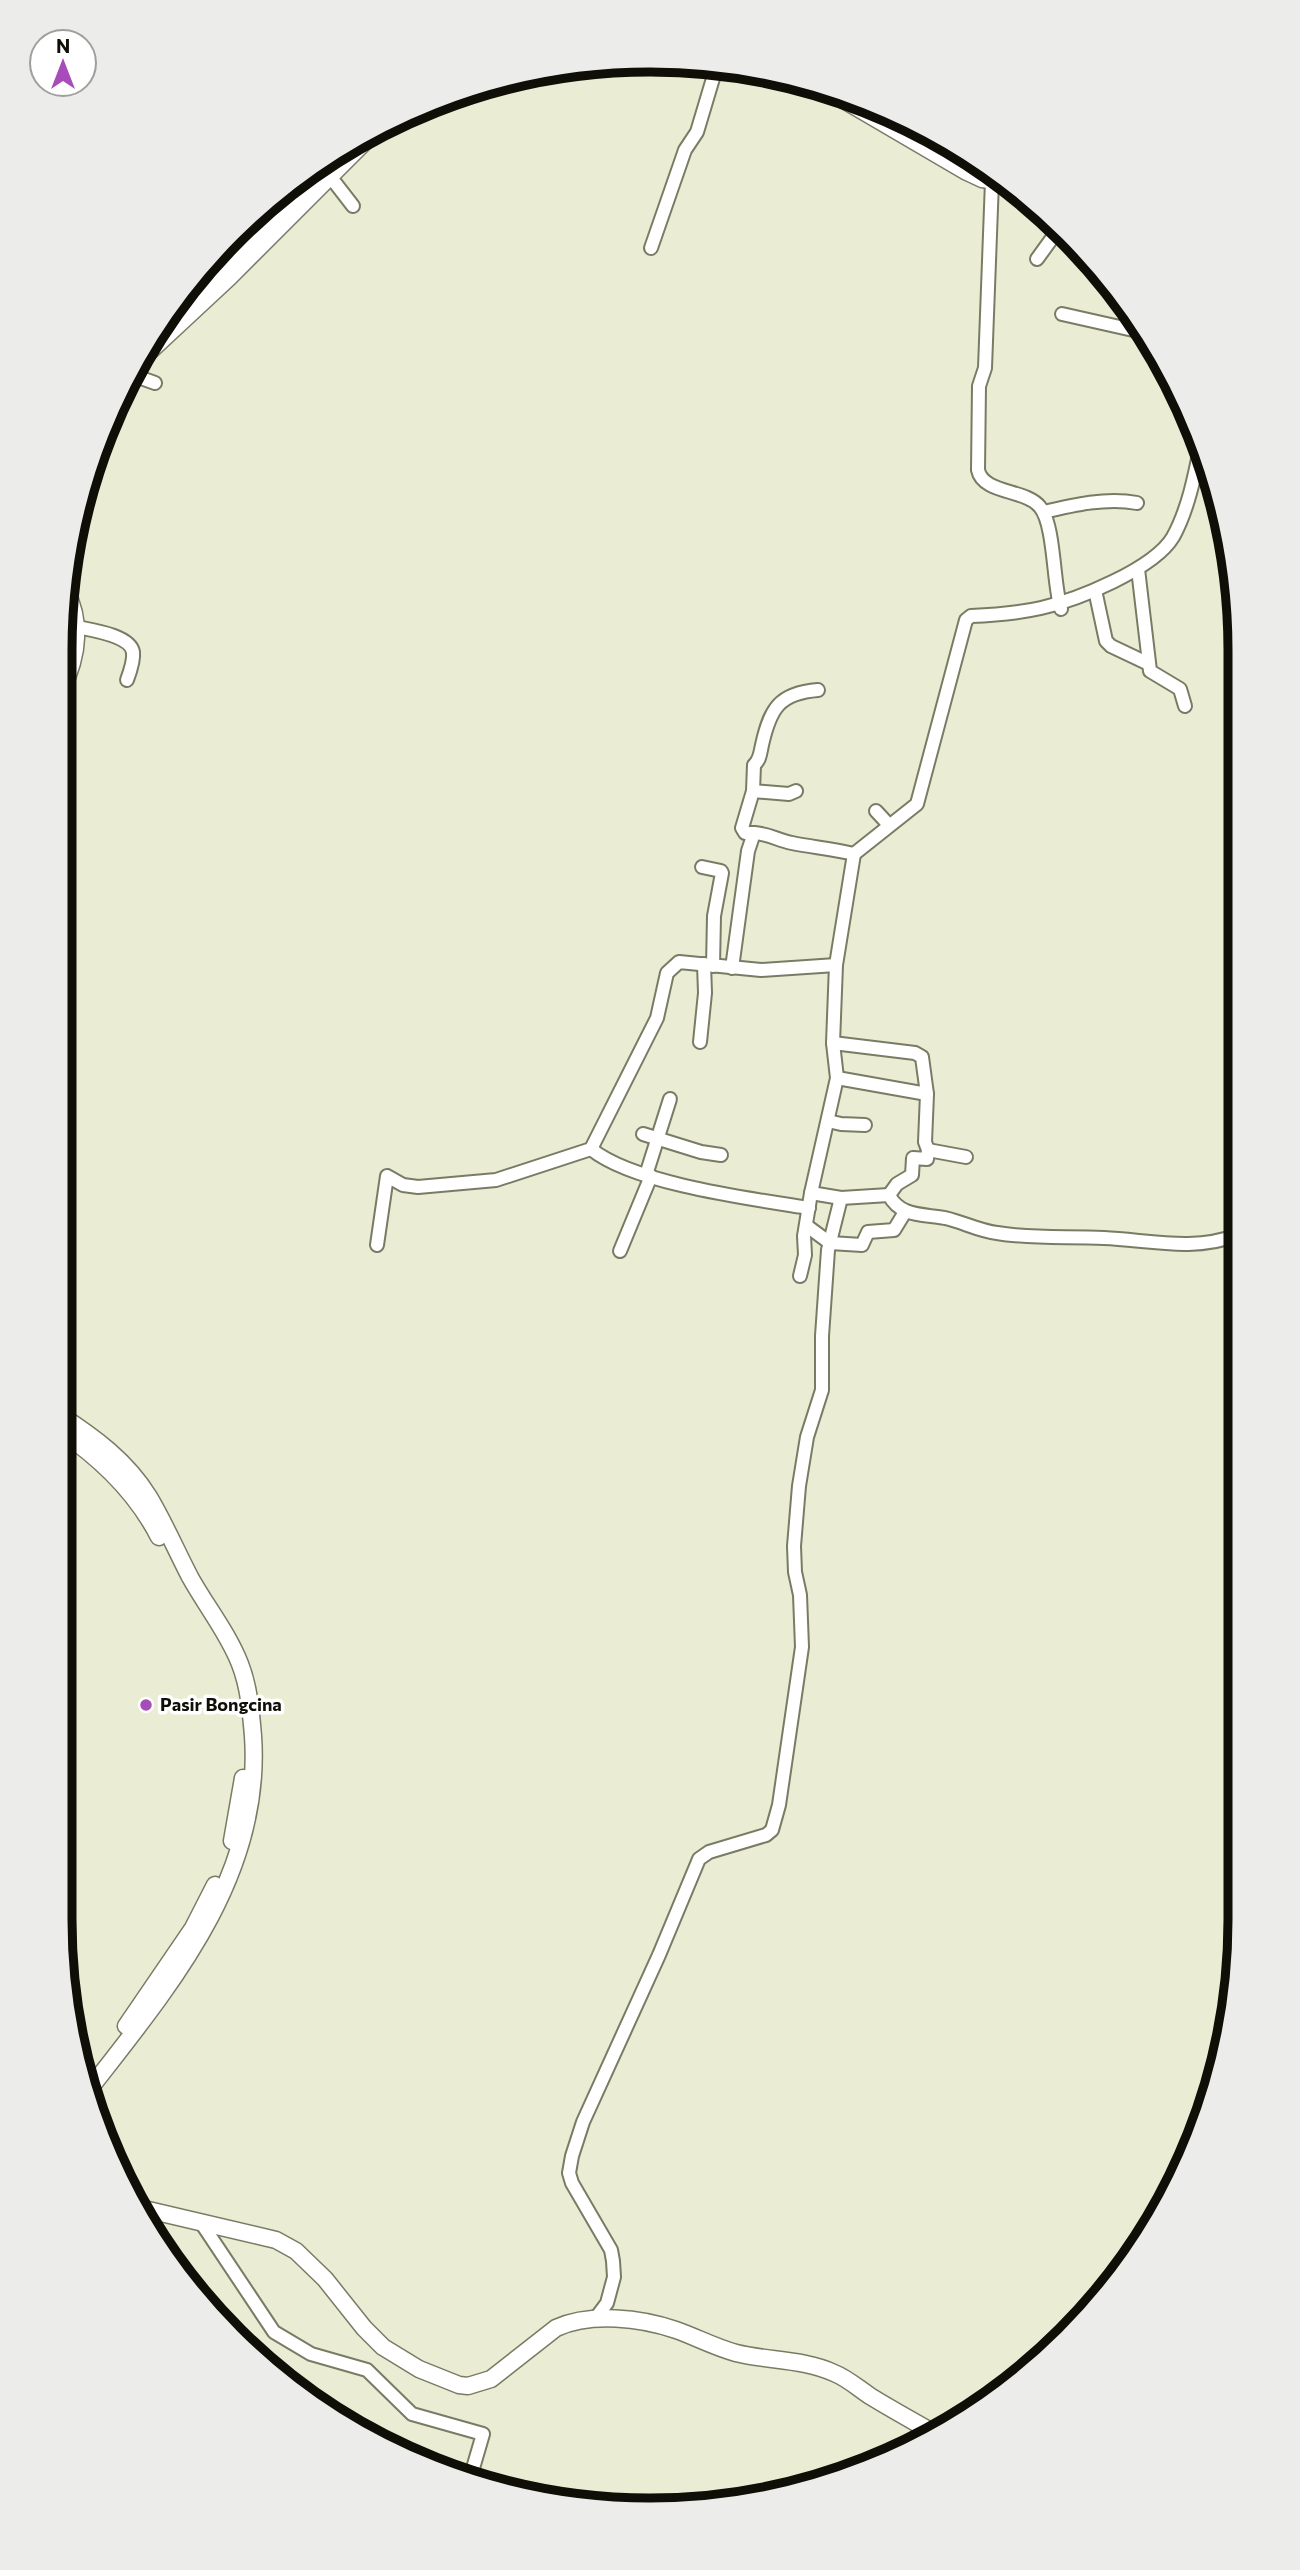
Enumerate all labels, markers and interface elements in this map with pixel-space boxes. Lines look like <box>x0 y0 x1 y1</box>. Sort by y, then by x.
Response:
north arrow <box>28 28 98 98</box>
text: N <box>56 34 70 57</box>
place label: Pasir Bongcina <box>160 1693 282 1715</box>
marker: Pasir Bongcina <box>138 1697 154 1713</box>

